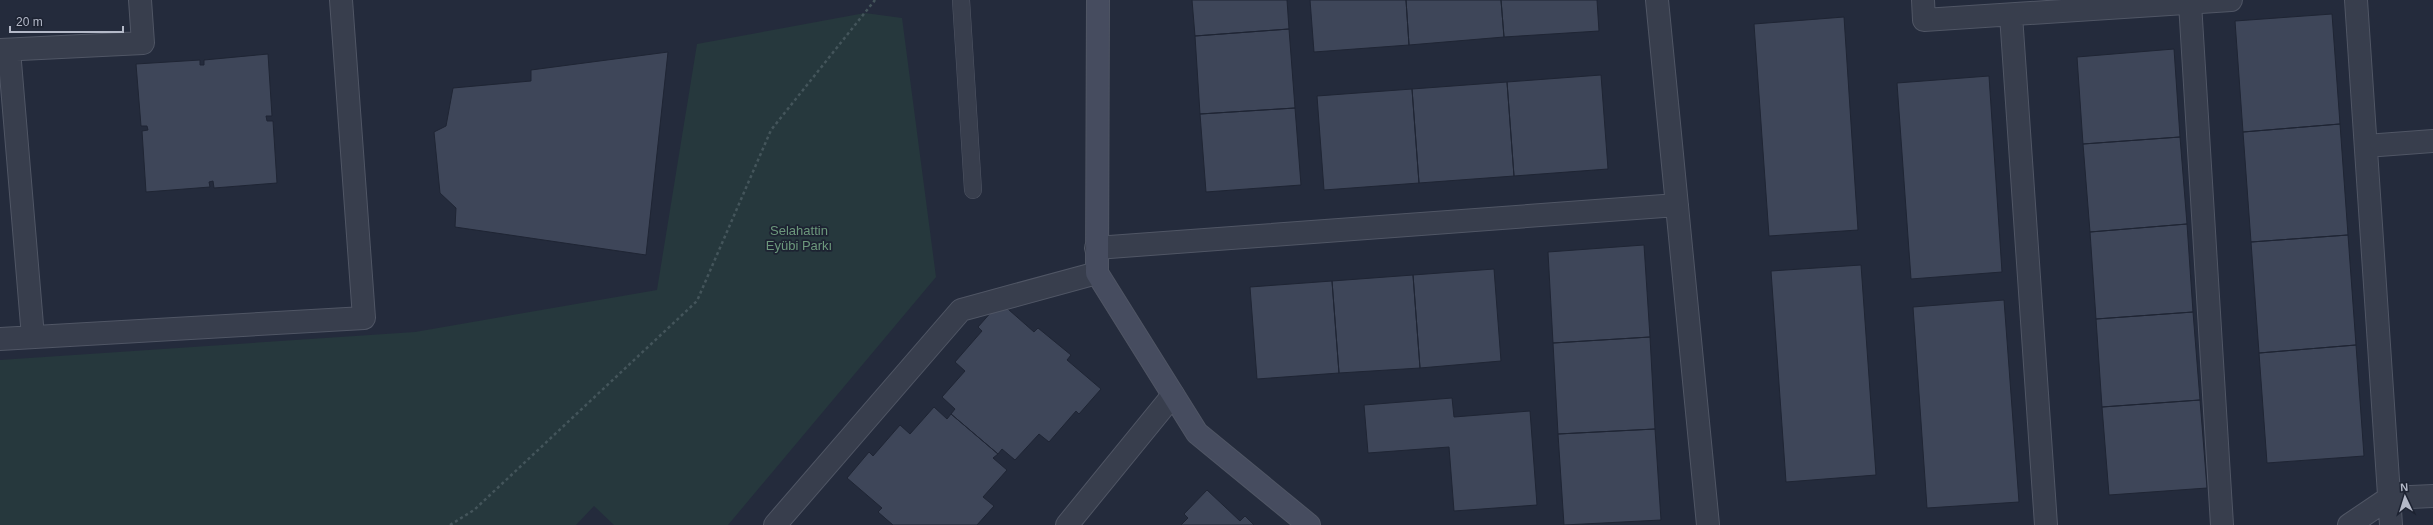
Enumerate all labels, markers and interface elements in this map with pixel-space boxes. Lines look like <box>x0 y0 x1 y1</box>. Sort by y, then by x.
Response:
scale bar <box>10 8 123 34</box>
text: 20 m <box>16 15 43 29</box>
park label: Selahattin Eyübi Parkı <box>766 223 832 253</box>
north arrow <box>2385 477 2425 517</box>
text: N <box>2400 481 2409 493</box>

